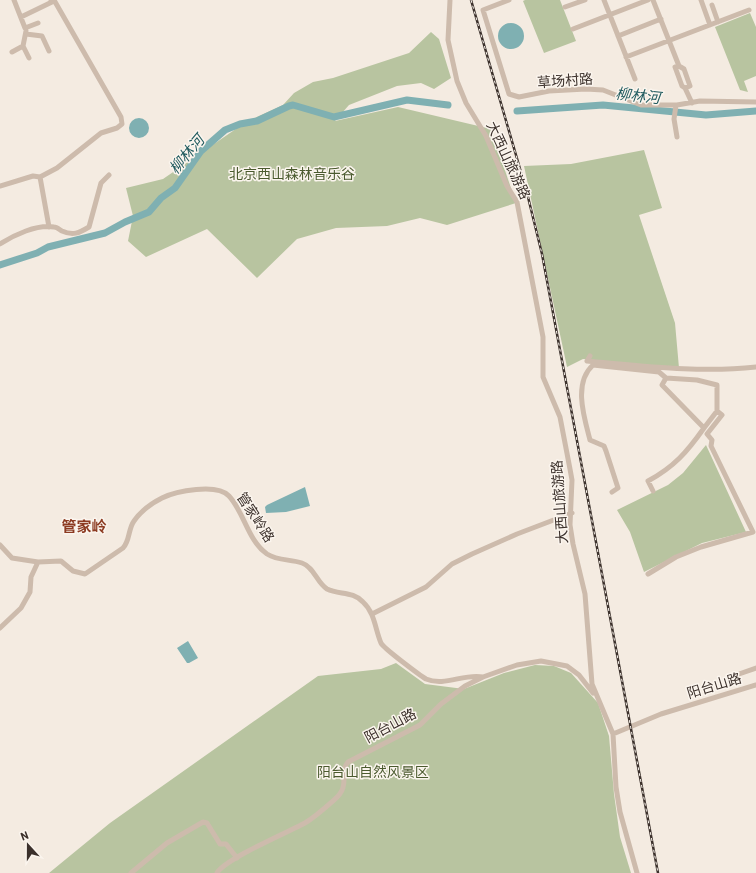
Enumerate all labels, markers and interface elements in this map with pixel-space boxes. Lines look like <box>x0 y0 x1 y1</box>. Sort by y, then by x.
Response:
street label: 草场村路 <box>536 70 594 90</box>
water label: 柳林河 <box>615 84 664 107</box>
street label: 大西山旅游路 <box>484 118 534 202</box>
water label: 柳林河 <box>165 129 209 177</box>
park label: 北京西山森林音乐谷 <box>229 165 355 182</box>
street label: 大西山旅游路 <box>548 460 570 544</box>
street label: 管家岭路 <box>234 489 278 545</box>
district label: 管家岭 <box>61 517 107 535</box>
street label: 阳台山路 <box>685 669 743 701</box>
street label: 阳台山路 <box>361 704 419 746</box>
park label: 阳台山自然风景区 <box>317 763 429 780</box>
north arrow <box>8 825 48 865</box>
text: N <box>18 828 30 843</box>

